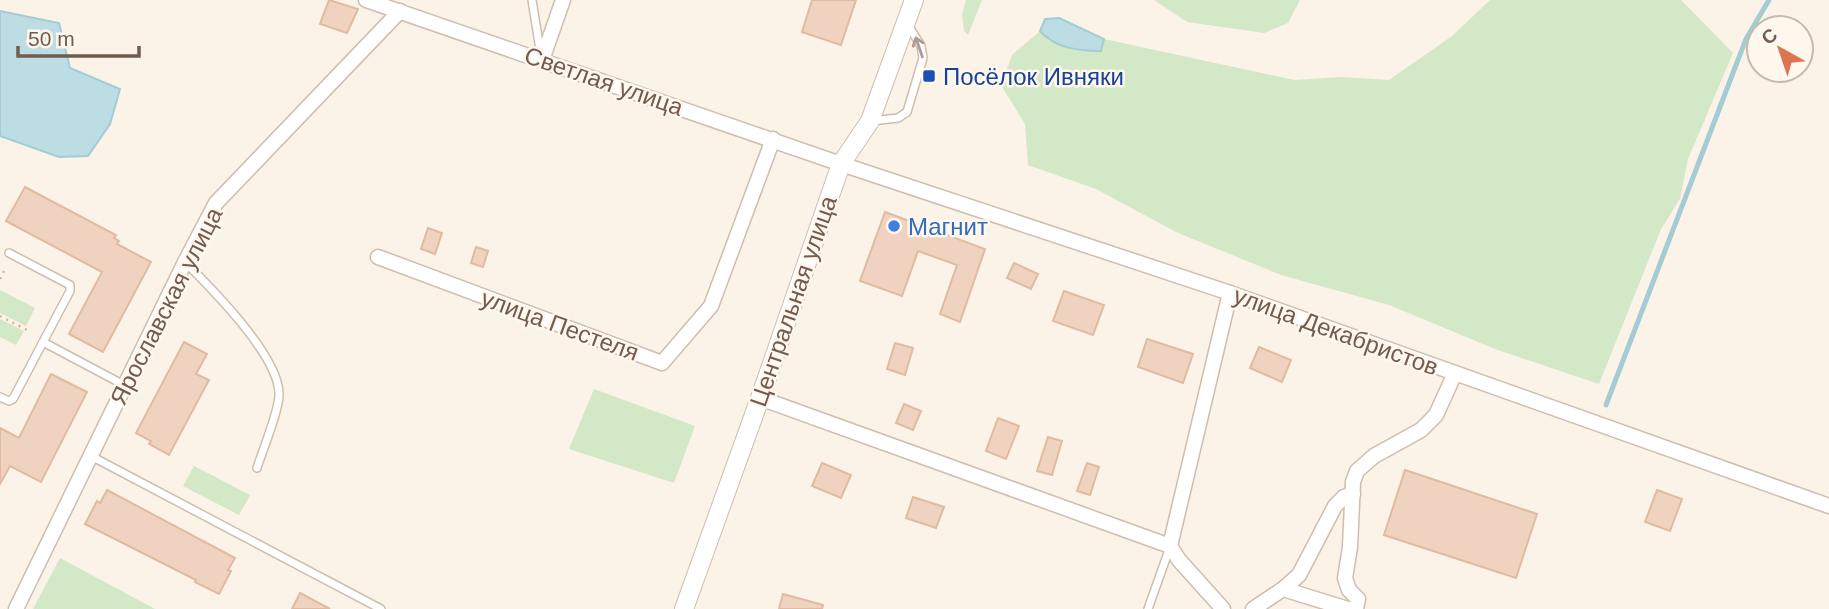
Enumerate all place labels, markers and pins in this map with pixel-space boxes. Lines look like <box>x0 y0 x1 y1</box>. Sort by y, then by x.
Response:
place label: Посёлок Ивняки <box>943 63 1124 90</box>
marker: Посёлок Ивняки <box>921 68 937 84</box>
place label: Магнит <box>908 213 988 240</box>
marker: Магнит <box>886 218 902 234</box>

